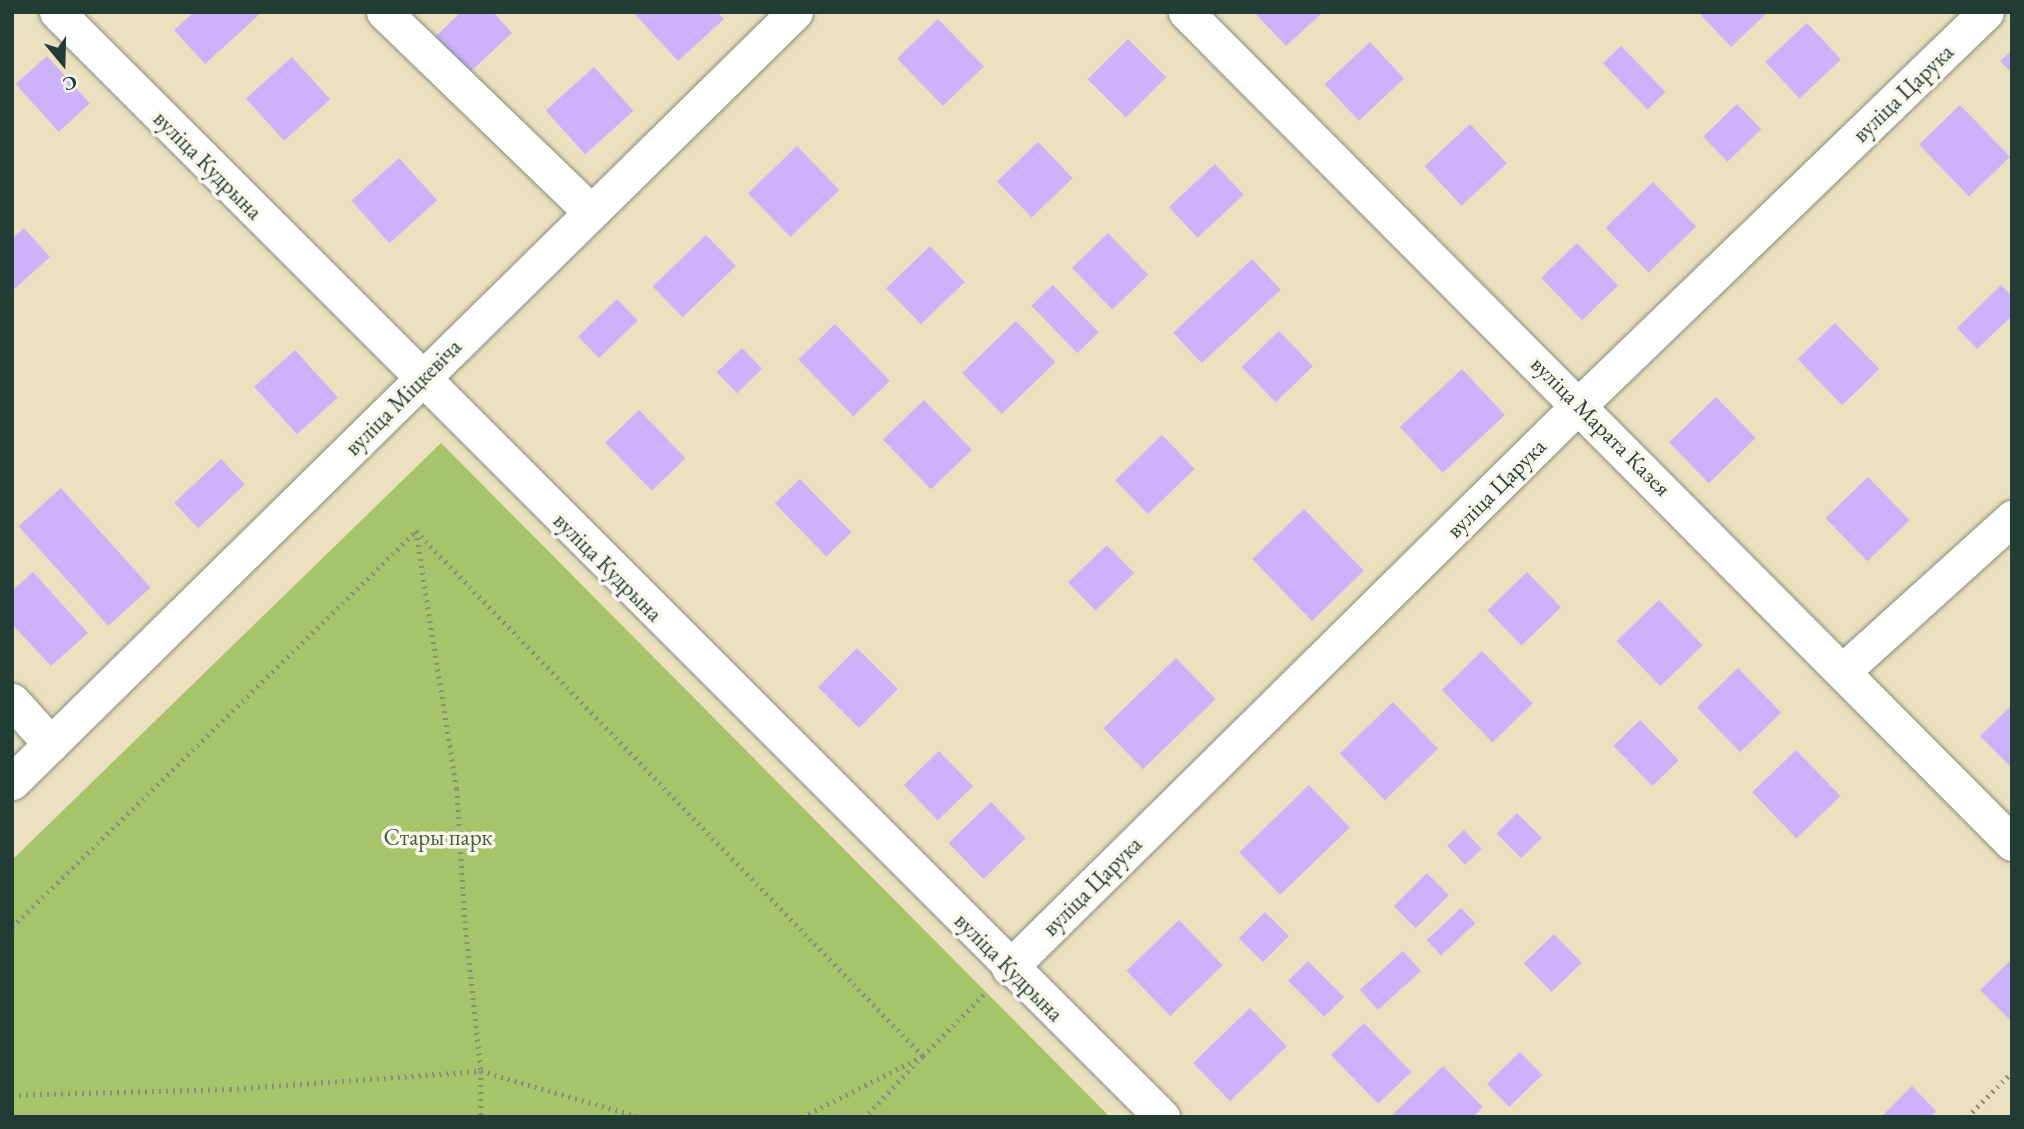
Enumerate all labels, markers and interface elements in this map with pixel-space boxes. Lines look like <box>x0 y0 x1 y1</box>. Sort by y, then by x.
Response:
north arrow <box>28 28 98 98</box>
street label: вуліца Царука <box>1847 38 1959 148</box>
text: С <box>60 69 80 97</box>
street label: вуліца Кудрына <box>148 105 268 225</box>
street label: вуліца Міцкевіча <box>339 333 467 461</box>
street label: вуліца Марата Казея <box>1525 350 1677 502</box>
street label: вуліца Царука <box>1440 432 1552 544</box>
street label: вуліца Кудрына <box>548 507 668 627</box>
park label: Стары парк <box>383 823 493 851</box>
street label: вуліца Царука <box>1036 830 1148 942</box>
street label: вуліца Кудрына <box>949 907 1069 1027</box>

